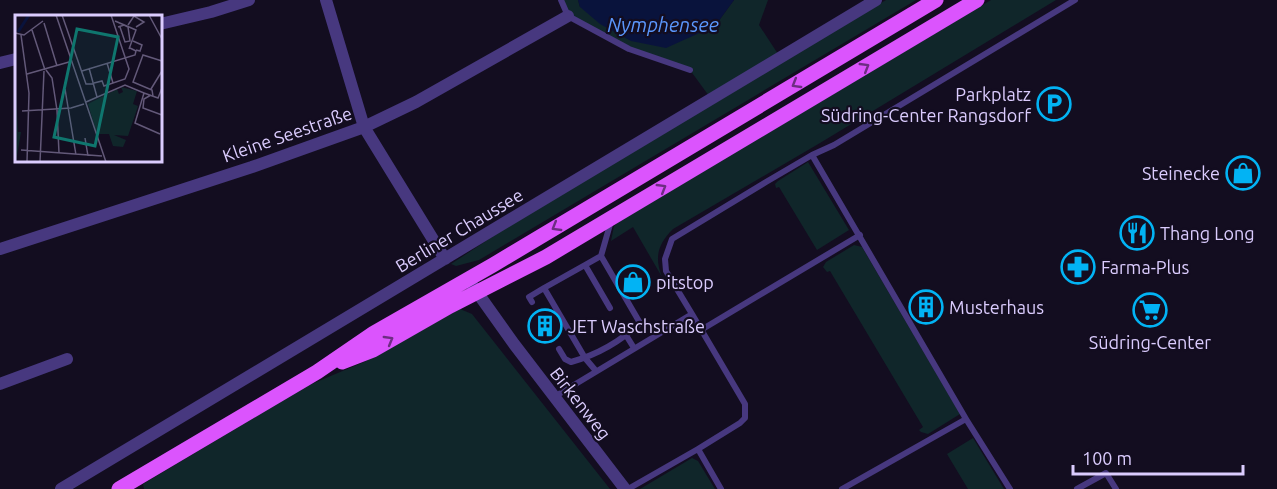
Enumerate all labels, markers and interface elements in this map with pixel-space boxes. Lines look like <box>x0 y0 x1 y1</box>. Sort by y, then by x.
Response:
water label: Nymphensee <box>607 13 719 36</box>
inset map <box>15 15 162 162</box>
one-way arrow <box>859 62 870 74</box>
one-way arrow <box>792 76 802 88</box>
place label: Parkplatz Südring-Center Rangsdorf <box>821 84 1031 125</box>
parking icon: Parkplatz Südring-Center Rangsdorf <box>1036 86 1072 122</box>
street label: Kleine Seestraße <box>220 103 354 165</box>
shop icon: Steinecke <box>1225 155 1261 191</box>
place label: Steinecke <box>1142 163 1220 183</box>
street label: Berliner Chaussee <box>392 184 526 276</box>
one-way arrow <box>656 184 666 195</box>
restaurant icon: Thang Long <box>1119 215 1155 251</box>
one-way arrow <box>552 220 562 232</box>
place label: Thang Long <box>1160 223 1255 243</box>
pharmacy icon: Farma-Plus <box>1060 249 1096 285</box>
place label: Farma-Plus <box>1101 257 1190 277</box>
shop icon: pitstop <box>615 264 651 300</box>
place label: pitstop <box>656 272 714 292</box>
building icon: Musterhaus <box>908 289 944 325</box>
supermarket icon: Südring-Center <box>1132 292 1168 328</box>
place label: Musterhaus <box>949 297 1044 317</box>
building icon: JET Waschstraße <box>527 308 563 344</box>
place label: JET Waschstraße <box>568 316 705 336</box>
place label: Südring-Center <box>1089 332 1211 352</box>
one-way arrow <box>383 336 393 347</box>
street label: Birkenweg <box>547 363 615 443</box>
scale bar <box>1073 438 1242 476</box>
text: 100 m <box>1082 448 1132 468</box>

